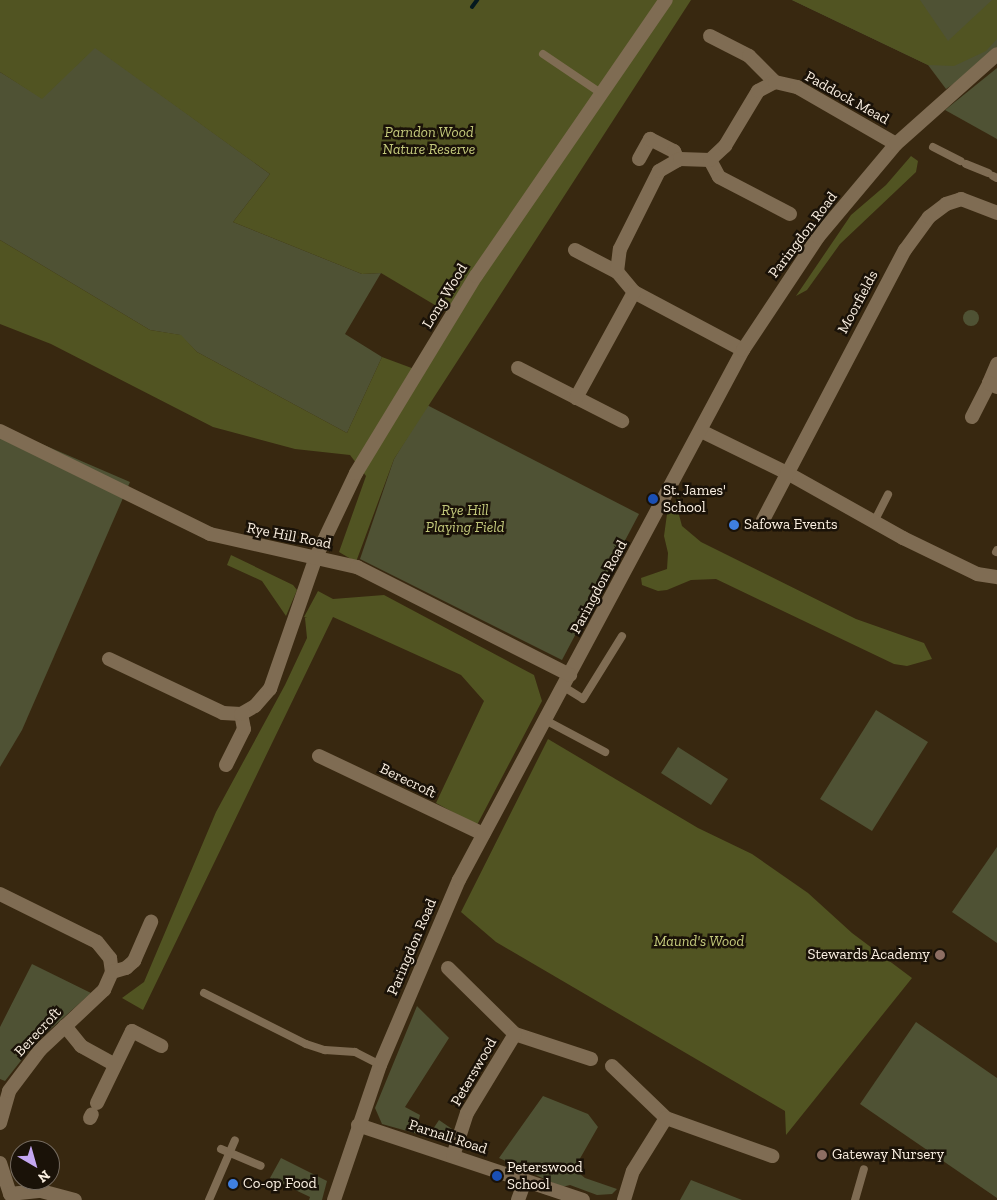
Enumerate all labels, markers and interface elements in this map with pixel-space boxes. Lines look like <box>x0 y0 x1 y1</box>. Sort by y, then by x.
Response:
street label: Paddock Mead <box>802 67 892 129</box>
park label: Parndon Wood Nature Reserve <box>383 123 475 158</box>
street label: Paringdon Road <box>765 188 841 282</box>
street label: Long Wood <box>418 260 472 332</box>
street label: Moorfields <box>834 267 882 337</box>
place label: St. James' School <box>663 481 726 516</box>
marker: St. James' School <box>647 493 659 505</box>
park label: Rye Hill Playing Field <box>425 501 505 536</box>
place label: Safowa Events <box>744 516 838 534</box>
street label: Rye Hill Road <box>245 519 333 553</box>
marker: Safowa Events <box>728 519 740 531</box>
street label: Paringdon Road <box>567 537 631 637</box>
street label: Berecroft <box>377 760 439 802</box>
street label: Paringdon Road <box>384 896 440 998</box>
park label: Maund's Wood <box>654 933 744 951</box>
place label: Stewards Academy <box>807 946 930 964</box>
marker: Stewards Academy <box>934 949 946 961</box>
street label: Berecroft <box>11 1004 65 1060</box>
street label: Peterswood <box>447 1035 501 1109</box>
street label: Parnall Road <box>406 1116 490 1158</box>
north arrow <box>10 1140 60 1190</box>
place label: Gateway Nursery <box>832 1146 945 1164</box>
marker: Gateway Nursery <box>816 1149 828 1161</box>
place label: Peterswood School <box>507 1158 583 1193</box>
text: N <box>35 1166 53 1186</box>
marker: Peterswood School <box>491 1170 503 1182</box>
place label: Co-op Food <box>243 1175 317 1193</box>
marker: Co-op Food <box>227 1178 239 1190</box>

